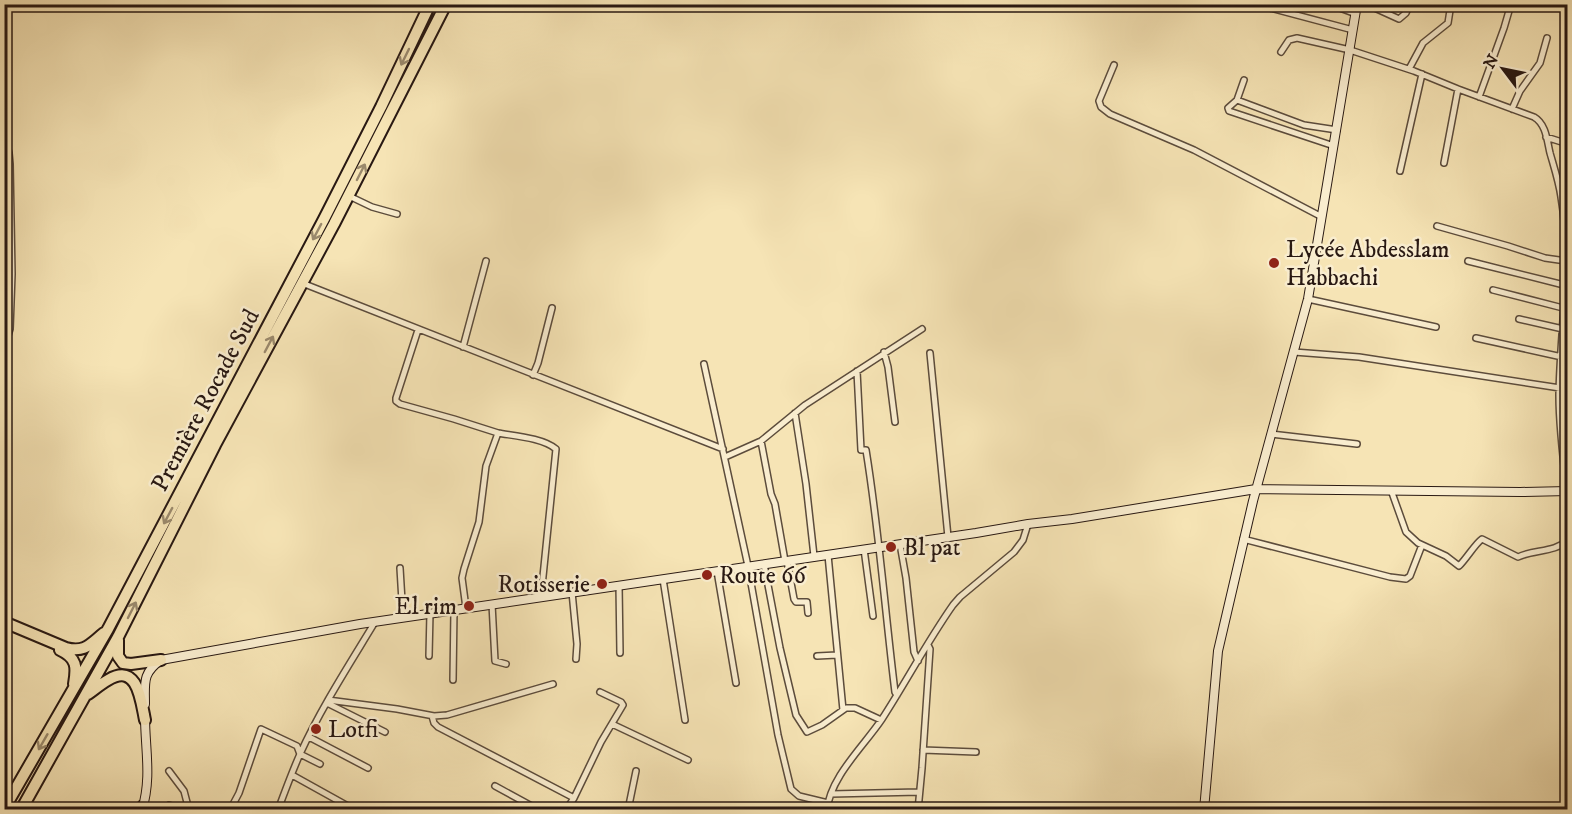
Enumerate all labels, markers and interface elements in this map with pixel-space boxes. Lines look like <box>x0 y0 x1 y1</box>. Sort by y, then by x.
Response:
north arrow <box>1473 39 1533 99</box>
one-way arrow <box>398 48 410 66</box>
text: N <box>1479 51 1503 72</box>
one-way arrow <box>356 163 367 181</box>
one-way arrow <box>311 222 322 240</box>
place label: Lycée Abdesslam Habbachi <box>1286 235 1450 293</box>
marker: Lycée Abdesslam Habbachi <box>1267 256 1281 270</box>
street label: Première Rocade Sud <box>145 304 267 497</box>
one-way arrow <box>263 336 275 353</box>
one-way arrow <box>162 506 173 524</box>
place label: Bl pat <box>903 533 961 563</box>
marker: Bl pat <box>884 540 898 554</box>
place label: Route 66 <box>719 561 807 591</box>
marker: Route 66 <box>700 568 714 582</box>
place label: Rotisserie <box>498 570 590 600</box>
marker: Rotisserie <box>595 577 609 591</box>
place label: El rim <box>395 592 457 622</box>
marker: El rim <box>462 599 476 613</box>
one-way arrow <box>126 602 138 620</box>
place label: Lotfi <box>328 715 379 745</box>
marker: Lotfi <box>309 722 323 736</box>
one-way arrow <box>37 733 49 750</box>

